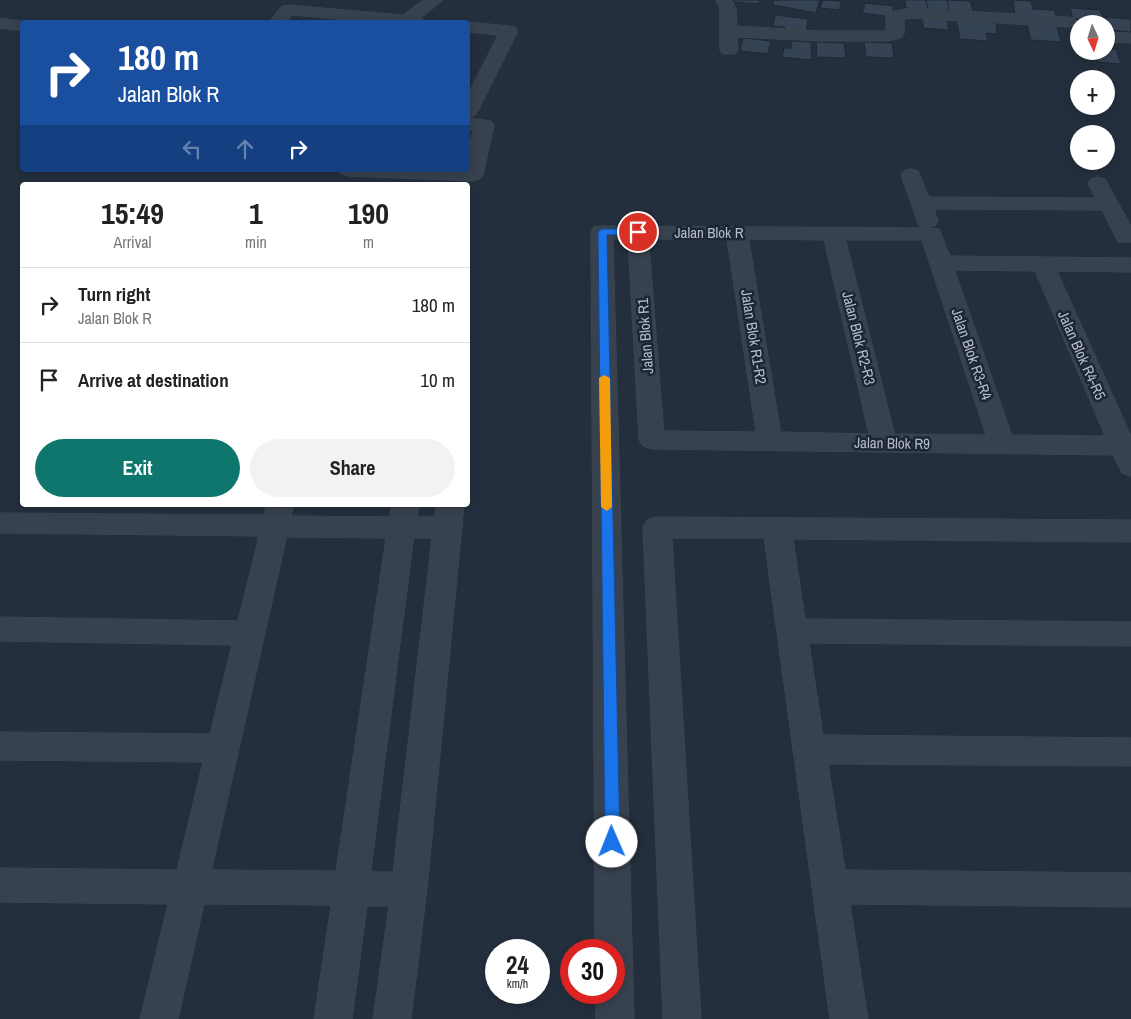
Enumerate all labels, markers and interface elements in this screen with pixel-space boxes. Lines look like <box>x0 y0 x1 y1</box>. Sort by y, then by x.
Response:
north arrow <box>1070 15 1115 60</box>
map controls <box>1070 15 1115 170</box>
text: 180 m <box>118 34 199 81</box>
icon: right <box>35 40 100 105</box>
button: + <box>1070 70 1115 115</box>
text: Jalan Blok R <box>118 79 219 109</box>
button: − <box>1070 125 1115 170</box>
icon: left <box>178 135 206 163</box>
icon: ahead <box>231 135 259 163</box>
icon: right <box>284 135 312 163</box>
text: 15:49 <box>101 193 164 233</box>
text: 1 <box>249 193 263 233</box>
text: 190 <box>348 193 389 233</box>
pin <box>617 211 659 253</box>
icon: arrive <box>624 218 652 246</box>
street label: Jalan Blok R <box>674 222 744 243</box>
text: Arrival <box>114 231 151 253</box>
text: min <box>245 231 267 253</box>
text: m <box>363 231 374 253</box>
text: Turn right <box>78 281 150 307</box>
street label: Jalan Blok R1-R2 <box>736 288 772 386</box>
street label: Jalan Blok R2-R3 <box>837 289 881 387</box>
icon: right <box>35 291 63 319</box>
text: 180 m <box>412 292 455 318</box>
street label: Jalan Blok R1 <box>632 297 658 375</box>
street label: Jalan Blok R3-R4 <box>946 305 998 403</box>
text: Jalan Blok R <box>78 307 152 329</box>
street label: Jalan Blok R4-R5 <box>1053 307 1111 403</box>
icon: arrive <box>35 366 63 394</box>
text: Arrive at destination <box>78 367 229 393</box>
text: 10 m <box>420 367 455 393</box>
street label: Jalan Blok R9 <box>854 432 930 454</box>
button: Exit <box>35 439 240 497</box>
button: Share <box>250 439 455 497</box>
position arrow <box>585 815 637 867</box>
speed limit sign: 30 <box>560 939 625 1004</box>
text: 24 <box>506 948 529 982</box>
text: km/h <box>507 976 528 992</box>

